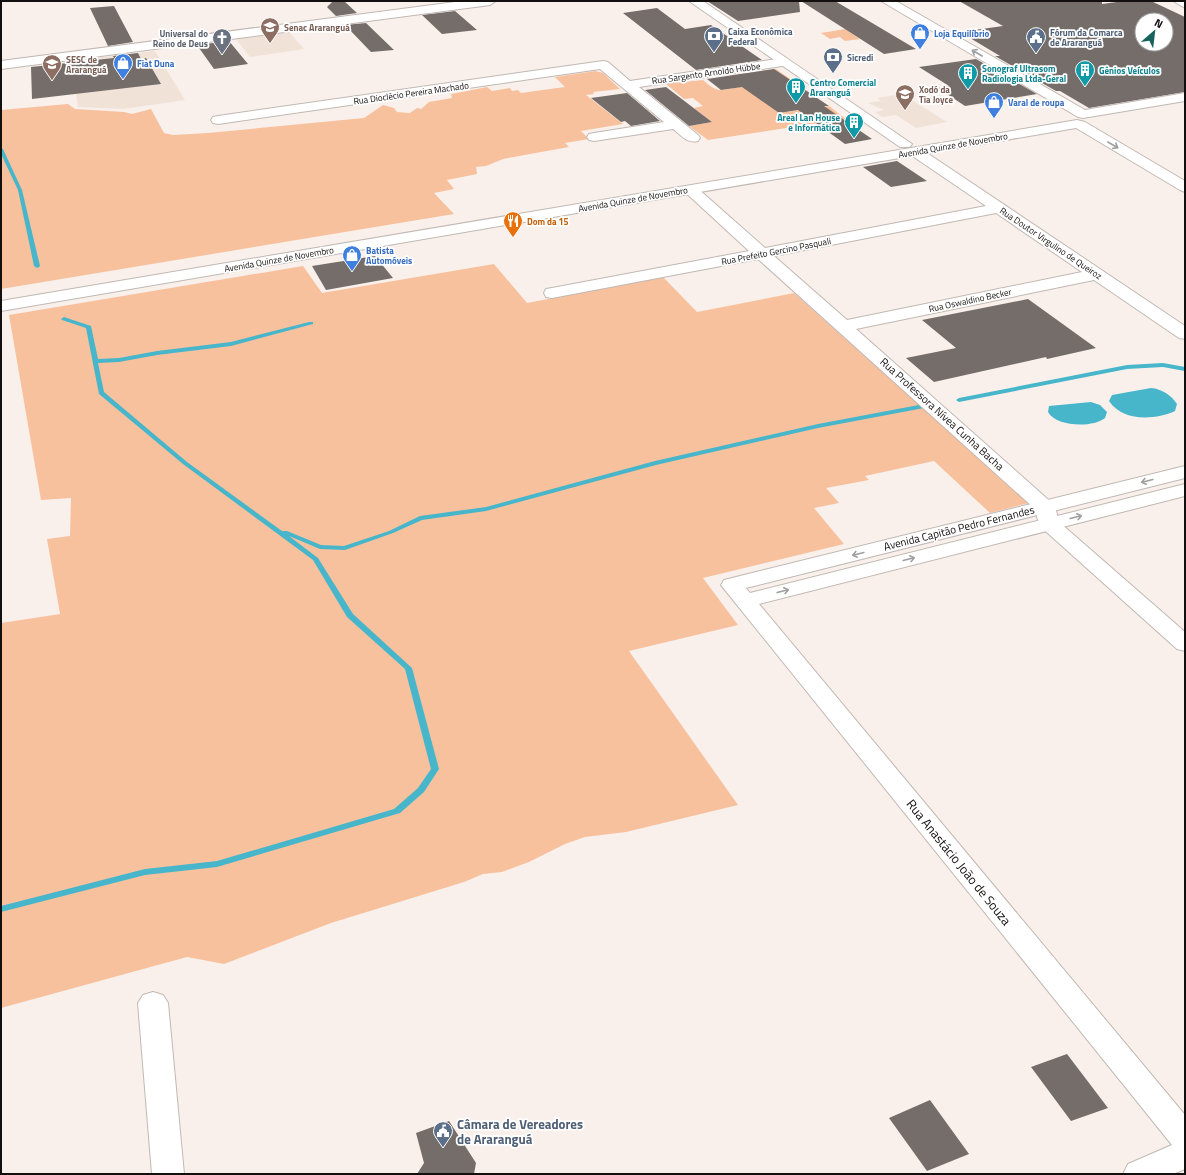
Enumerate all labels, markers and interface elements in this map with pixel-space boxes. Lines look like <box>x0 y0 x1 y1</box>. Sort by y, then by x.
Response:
north arrow <box>1134 12 1174 52</box>
text: N <box>1152 14 1166 32</box>
school or university icon: Senac Araranguá <box>259 16 281 44</box>
place label: Senac Araranguá <box>284 21 350 34</box>
shop icon: Loja Equilíbrio <box>909 22 931 50</box>
bank icon: Caixa Econômica Federal <box>703 25 725 53</box>
place label: Caixa Econômica Federal <box>728 25 793 48</box>
public building icon: Fórum da Comarca de Araranguá <box>1025 26 1047 54</box>
place label: Fórum da Comarca de Araranguá <box>1050 26 1123 49</box>
place label: Universal do Reino de Deus <box>153 27 208 50</box>
church icon: Universal do Reino de Deus <box>211 27 233 55</box>
place label: Loja Equilíbrio <box>934 27 990 40</box>
bank icon: Sicredi <box>822 46 844 74</box>
one-way arrow <box>971 48 983 56</box>
place label: Sicredi <box>847 51 873 64</box>
shop icon: Fiat Duna <box>112 52 134 80</box>
school or university icon: SESC de Araranguá <box>41 53 63 81</box>
place label: SESC de Araranguá <box>66 53 107 76</box>
place label: Fiat Duna <box>137 57 175 70</box>
street label: Rua Sargento Arnoldo Hübbe <box>651 59 762 87</box>
building icon: Gênios Veículos <box>1074 59 1096 87</box>
building icon: Sonograf Ultrasom Radiologia Ltda-Geral <box>957 62 979 90</box>
place label: Sonograf Ultrasom Radiologia Ltda-Geral <box>982 62 1066 85</box>
place label: Gênios Veículos <box>1099 64 1160 77</box>
building icon: Centro Comercial Araranguá <box>785 76 807 104</box>
place label: Centro Comercial Araranguá <box>810 76 876 99</box>
street label: Rua Dioclécio Pereira Machado <box>352 78 470 108</box>
school or university icon: Xodó da Tia Joyce <box>894 83 916 111</box>
place label: Xodó da Tia Joyce <box>919 83 953 106</box>
shop icon: Varal de roupa <box>983 91 1005 119</box>
place label: Varal de roupa <box>1008 96 1065 109</box>
place label: Areal Lan House e Informática <box>777 111 840 134</box>
building icon: Areal Lan House e Informática <box>843 111 865 139</box>
street label: Avenida Quinze de Novembro <box>897 129 1009 161</box>
one-way arrow <box>1107 141 1119 149</box>
street label: Avenida Quinze de Novembro <box>577 183 689 215</box>
street label: Rua Doutor Virgulino de Queiroz <box>997 204 1105 282</box>
restaurant icon: Dom da 15 <box>502 210 524 238</box>
place label: Dom da 15 <box>527 215 569 228</box>
street label: Rua Prefeito Gercino Pasquali <box>720 234 832 268</box>
street label: Avenida Quinze de Novembro <box>223 243 335 275</box>
shop icon: Batista Automóveis <box>341 244 363 272</box>
place label: Batista Automóveis <box>366 244 412 267</box>
street label: Rua Oswaldino Becker <box>927 285 1013 315</box>
street label: Rua Professora Nívea Cunha Bacha <box>876 354 1008 474</box>
one-way arrow <box>1141 478 1154 485</box>
street label: Avenida Capitão Pedro Fernandes <box>882 501 1036 555</box>
one-way arrow <box>1069 513 1082 521</box>
one-way arrow <box>852 550 865 558</box>
one-way arrow <box>902 555 915 563</box>
one-way arrow <box>776 587 789 595</box>
street label: Rua Anastácio João de Souza <box>902 795 1017 930</box>
place label: Câmara de Vereadores de Araranguá <box>457 1114 583 1149</box>
public building icon: Câmara de Vereadores de Araranguá <box>432 1120 454 1148</box>

